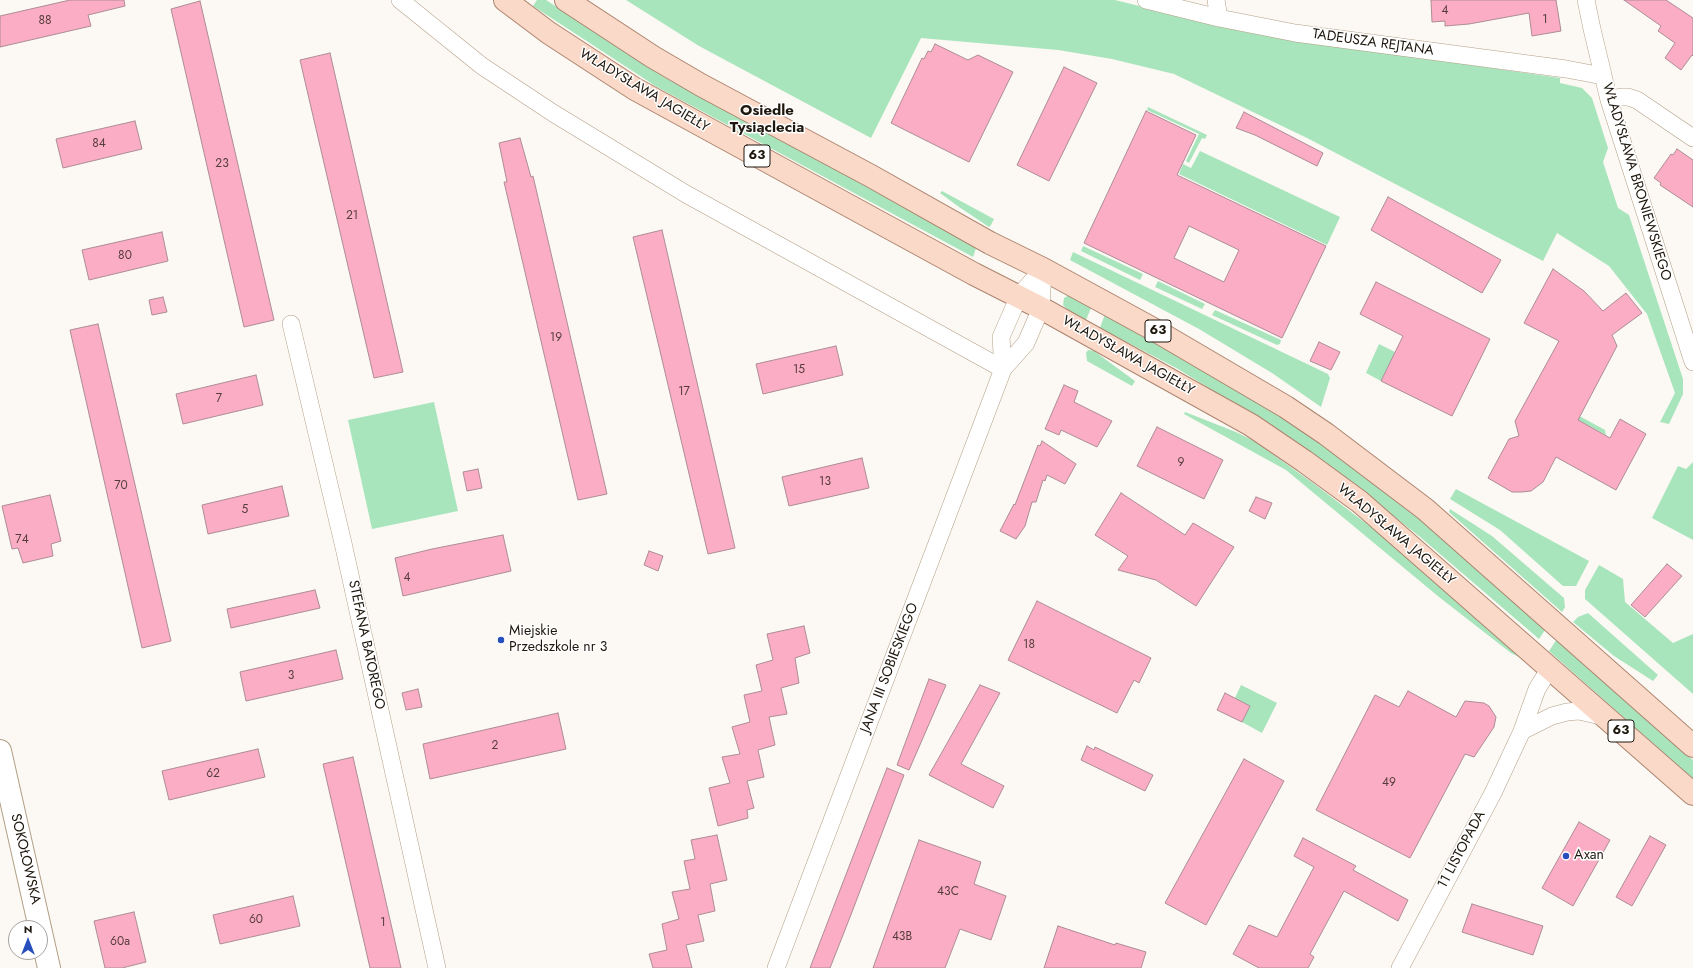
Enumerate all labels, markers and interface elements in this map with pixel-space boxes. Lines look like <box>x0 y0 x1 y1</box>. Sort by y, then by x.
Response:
house number: 4 <box>1442 4 1448 18</box>
house number: 1 <box>1542 13 1548 27</box>
house number: 88 <box>38 14 52 28</box>
street label: TADEUSZA REJTANA <box>1311 26 1435 60</box>
street label: WŁADYSŁAWA JAGIEŁŁY <box>576 46 712 136</box>
street label: WŁADYSŁAWA BRONIEWSKIEGO <box>1598 81 1674 283</box>
district label: Osiedle Tysiąclecia <box>730 102 804 137</box>
house number: 84 <box>92 137 106 151</box>
road number: 63 <box>744 145 770 167</box>
house number: 23 <box>215 157 229 171</box>
house number: 21 <box>346 209 358 223</box>
house number: 80 <box>118 249 132 263</box>
street label: WŁADYSŁAWA JAGIEŁŁY <box>1059 313 1197 399</box>
road number: 63 <box>1145 320 1171 342</box>
house number: 19 <box>550 331 562 345</box>
house number: 15 <box>793 363 805 377</box>
house number: 17 <box>678 385 690 399</box>
house number: 7 <box>216 392 222 406</box>
house number: 9 <box>1178 456 1184 470</box>
house number: 13 <box>819 475 831 489</box>
house number: 70 <box>114 479 128 493</box>
street label: WŁADYSŁAWA JAGIEŁŁY <box>1334 481 1458 589</box>
house number: 5 <box>242 503 248 517</box>
house number: 74 <box>15 533 29 547</box>
house number: 4 <box>404 571 410 585</box>
street label: STEFANA BATOREGO <box>344 579 388 711</box>
street label: JANA III SOBIESKIEGO <box>857 601 923 735</box>
place label: Miejskie Przedszkole nr 3 <box>509 624 607 656</box>
marker: Miejskie Przedszkole nr 3 <box>496 635 506 645</box>
house number: 18 <box>1023 638 1035 652</box>
house number: 3 <box>288 669 294 683</box>
road number: 63 <box>1608 720 1634 742</box>
house number: 2 <box>492 739 498 753</box>
house number: 62 <box>206 767 220 781</box>
house number: 49 <box>1382 776 1396 790</box>
street label: 11 LISTOPADA <box>1435 808 1489 892</box>
street label: SOKOŁOWSKA <box>6 812 44 906</box>
place label: Axan <box>1574 848 1604 864</box>
marker: Axan <box>1561 851 1571 861</box>
house number: 43C <box>937 885 959 899</box>
house number: 60 <box>249 913 263 927</box>
house number: 1 <box>380 916 386 930</box>
north arrow <box>8 920 48 960</box>
text: N <box>24 921 32 937</box>
house number: 43B <box>892 930 912 944</box>
house number: 60a <box>110 935 130 949</box>

